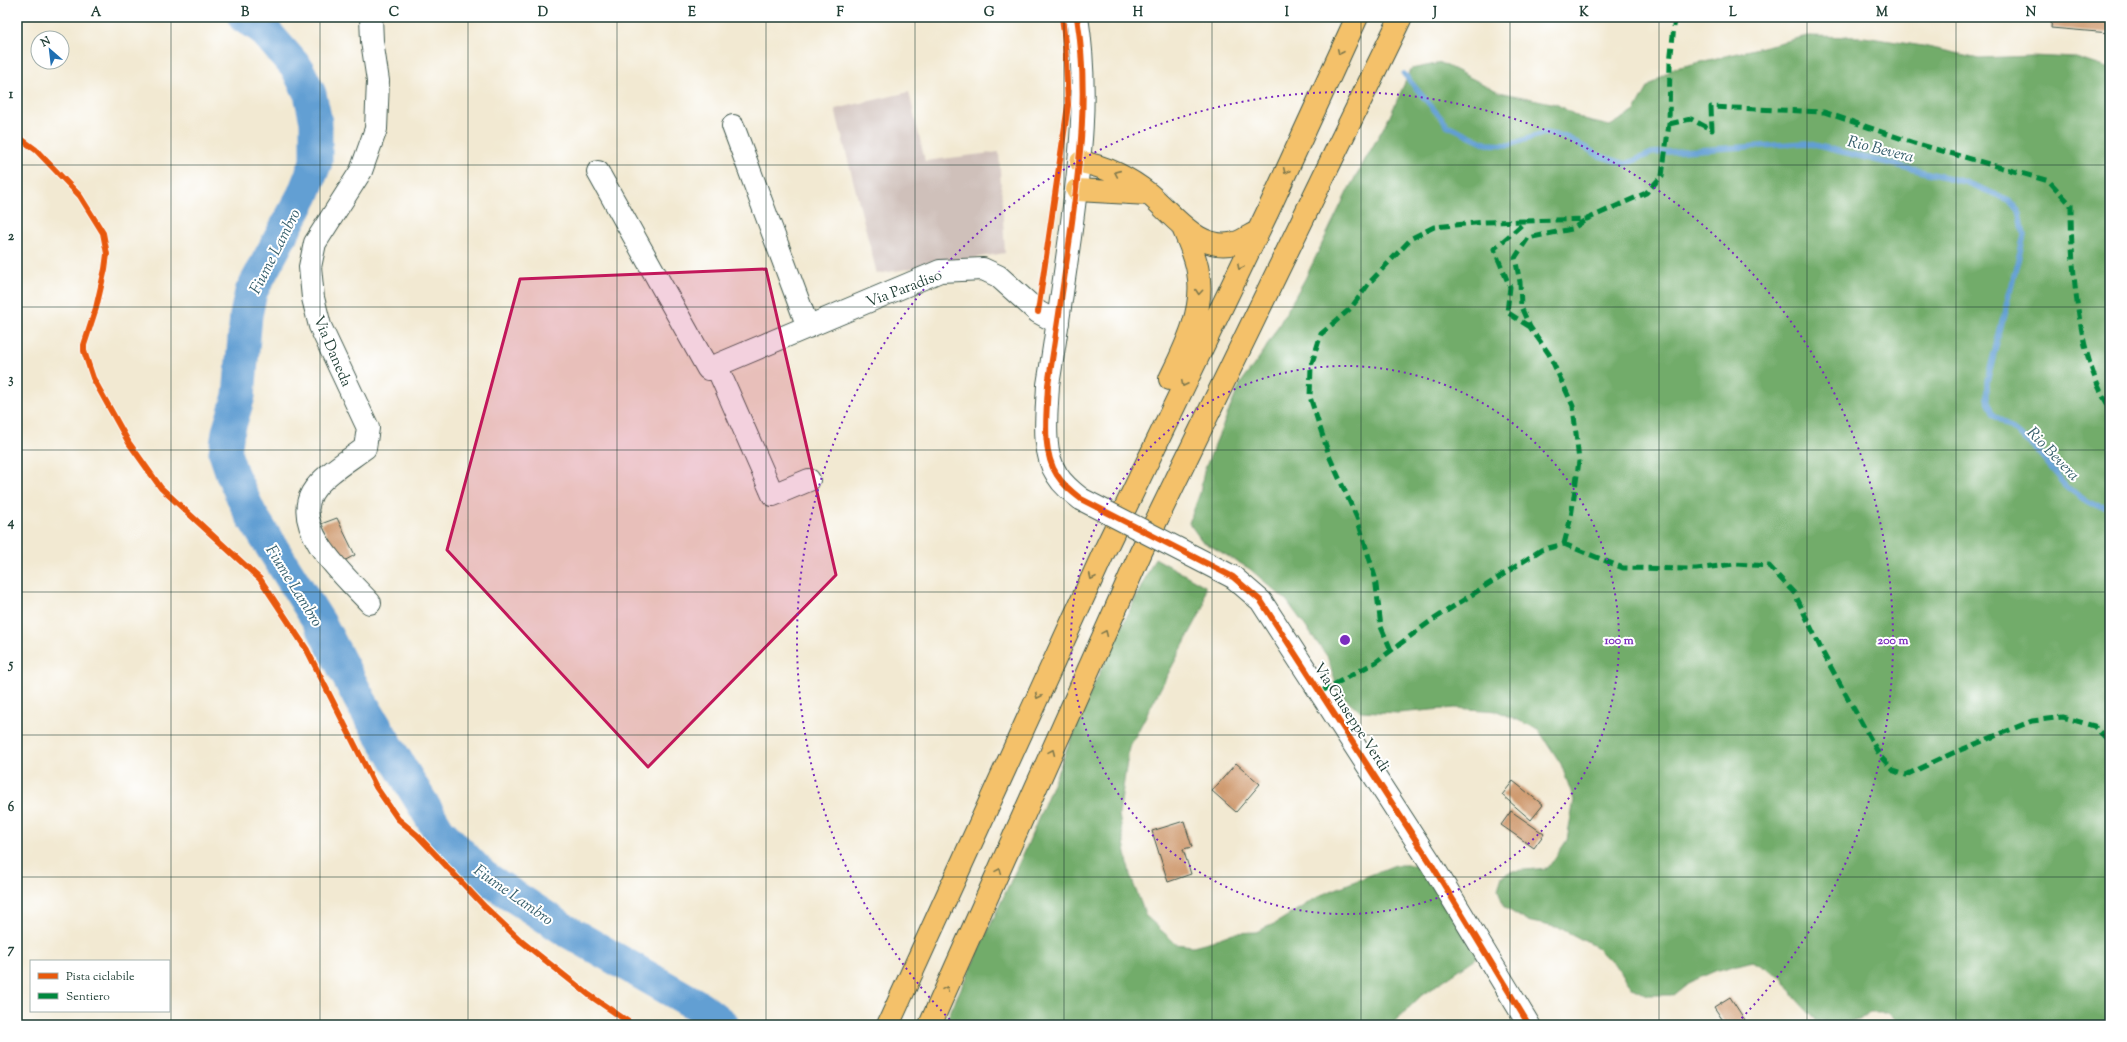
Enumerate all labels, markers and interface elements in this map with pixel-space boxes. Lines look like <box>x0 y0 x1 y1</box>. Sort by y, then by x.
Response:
text: A <box>91 4 102 22</box>
text: B <box>241 4 250 22</box>
text: C <box>389 4 399 22</box>
text: D <box>538 4 548 22</box>
text: E <box>688 4 696 22</box>
text: F <box>836 4 844 22</box>
text: G <box>984 4 995 22</box>
text: H <box>1133 4 1144 22</box>
text: I <box>1285 4 1290 22</box>
text: J <box>1432 4 1437 22</box>
text: K <box>1579 4 1589 22</box>
text: L <box>1729 4 1737 22</box>
text: M <box>1876 4 1888 22</box>
text: N <box>2026 4 2037 22</box>
north arrow <box>30 30 70 70</box>
text: N <box>37 33 54 52</box>
one-way arrow <box>1337 48 1345 56</box>
text: 1 <box>9 86 14 104</box>
water label: Rio Bevera <box>1845 131 1916 170</box>
one-way arrow <box>1283 166 1291 174</box>
one-way arrow <box>1113 170 1121 178</box>
water label: Fiume Lambro <box>245 206 307 299</box>
text: 2 <box>8 228 15 246</box>
one-way arrow <box>1237 263 1245 270</box>
street label: Via Paradiso <box>864 265 946 313</box>
one-way arrow <box>1195 289 1204 295</box>
street label: Via Daneda <box>307 313 356 391</box>
text: 3 <box>8 371 14 389</box>
one-way arrow <box>1181 380 1189 387</box>
water label: Rio Bevera <box>2021 423 2084 487</box>
text: 4 <box>7 514 15 532</box>
water label: Fiume Lambro <box>259 541 327 632</box>
one-way arrow <box>1089 573 1097 581</box>
one-way arrow <box>1100 630 1108 638</box>
text: 100 m <box>1603 632 1634 650</box>
text: 200 m <box>1878 632 1908 650</box>
centre of rings <box>1338 633 1352 647</box>
text: 5 <box>8 656 14 674</box>
street label: Via Giuseppe Verdi <box>1308 659 1394 776</box>
one-way arrow <box>1035 691 1043 699</box>
one-way arrow <box>1047 749 1055 756</box>
text: 6 <box>8 799 15 817</box>
water label: Fiume Lambro <box>468 860 557 932</box>
one-way arrow <box>994 867 1002 875</box>
text: 7 <box>8 941 15 959</box>
legend <box>30 960 170 1012</box>
text: Pista ciclabile <box>66 968 135 986</box>
one-way arrow <box>942 986 950 993</box>
text: Sentiero <box>66 988 110 1006</box>

